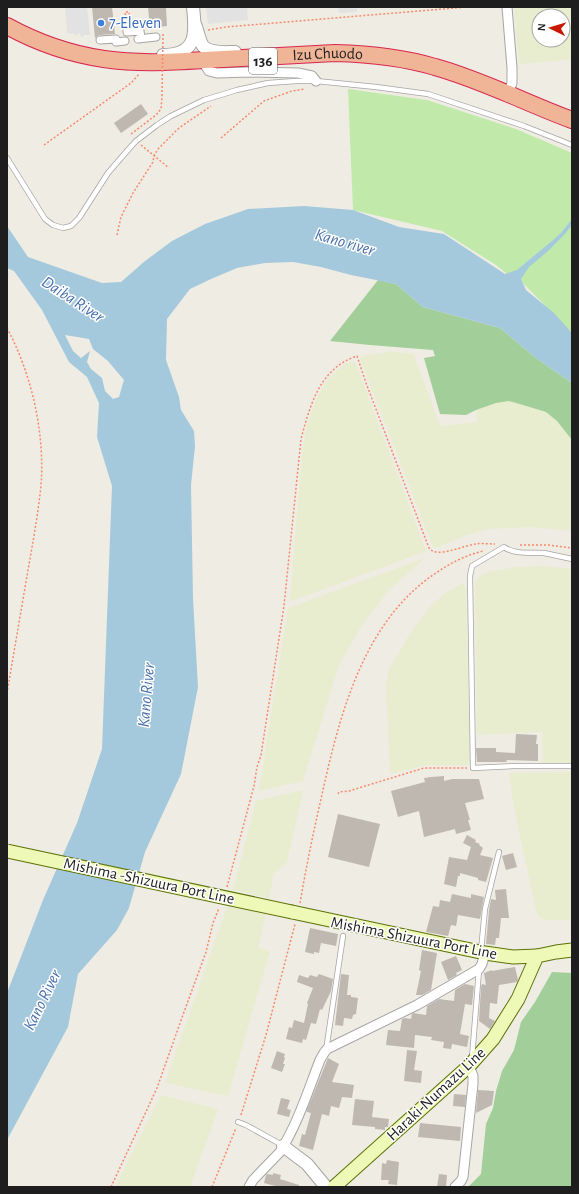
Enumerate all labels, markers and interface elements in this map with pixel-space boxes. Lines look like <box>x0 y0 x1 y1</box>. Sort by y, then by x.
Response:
north arrow <box>531 8 571 48</box>
place label: 7-Eleven <box>109 15 161 31</box>
marker: 7-Eleven <box>96 18 106 28</box>
text: N <box>536 23 547 31</box>
street label: Izu Chuodo <box>292 45 364 63</box>
road number: 136 <box>249 48 277 74</box>
water label: Kano river <box>313 225 377 259</box>
water label: Daiba River <box>39 273 108 326</box>
water label: Kano River <box>135 662 157 728</box>
street label: Mishima -Shizuura Port Line <box>62 855 236 907</box>
street label: Mishima Shizuura Port Line <box>329 914 499 962</box>
water label: Kano River <box>20 967 64 1033</box>
street label: Haraki-Numazu Line <box>384 1044 488 1144</box>

